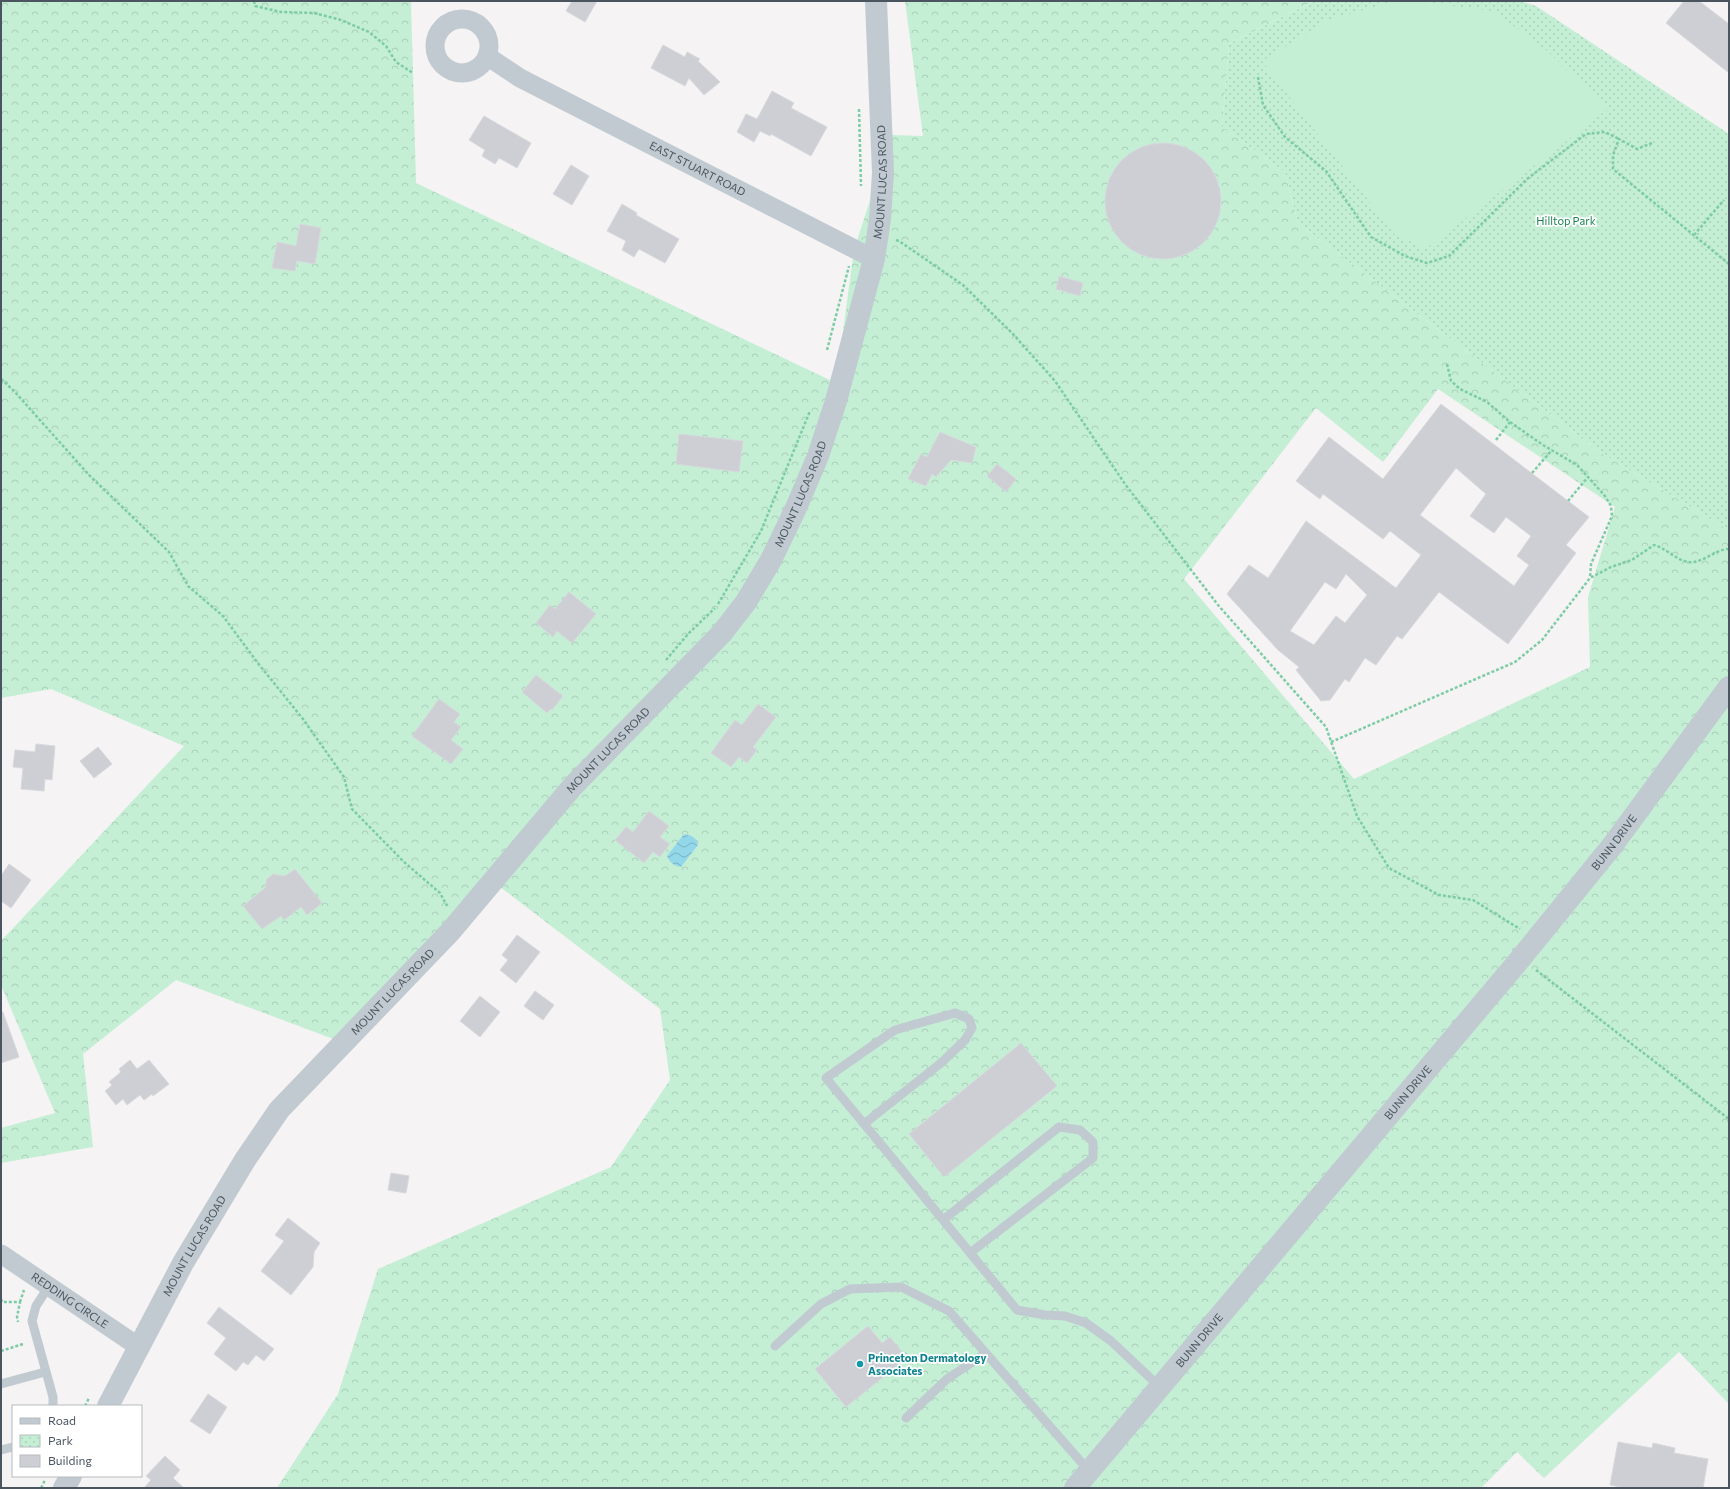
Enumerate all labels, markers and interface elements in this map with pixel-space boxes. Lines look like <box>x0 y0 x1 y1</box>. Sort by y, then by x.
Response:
street label: MOUNT LUCAS ROAD <box>870 125 889 240</box>
street label: EAST STUART ROAD <box>647 138 748 198</box>
park label: Hilltop Park <box>1536 214 1596 227</box>
street label: MOUNT LUCAS ROAD <box>771 439 829 549</box>
street label: MOUNT LUCAS ROAD <box>563 704 652 795</box>
street label: BUNN DRIVE <box>1588 812 1639 872</box>
street label: MOUNT LUCAS ROAD <box>348 946 436 1037</box>
street label: BUNN DRIVE <box>1381 1062 1434 1122</box>
street label: MOUNT LUCAS ROAD <box>160 1193 228 1298</box>
street label: REDDING CIRCLE <box>29 1269 111 1330</box>
street label: BUNN DRIVE <box>1172 1310 1225 1370</box>
place label: Princeton Dermatology Associates <box>868 1351 986 1377</box>
marker: Princeton Dermatology Associates <box>855 1359 865 1369</box>
legend <box>12 1405 142 1477</box>
text: Road <box>48 1413 76 1427</box>
text: Park <box>48 1433 74 1447</box>
text: Building <box>48 1453 92 1467</box>

